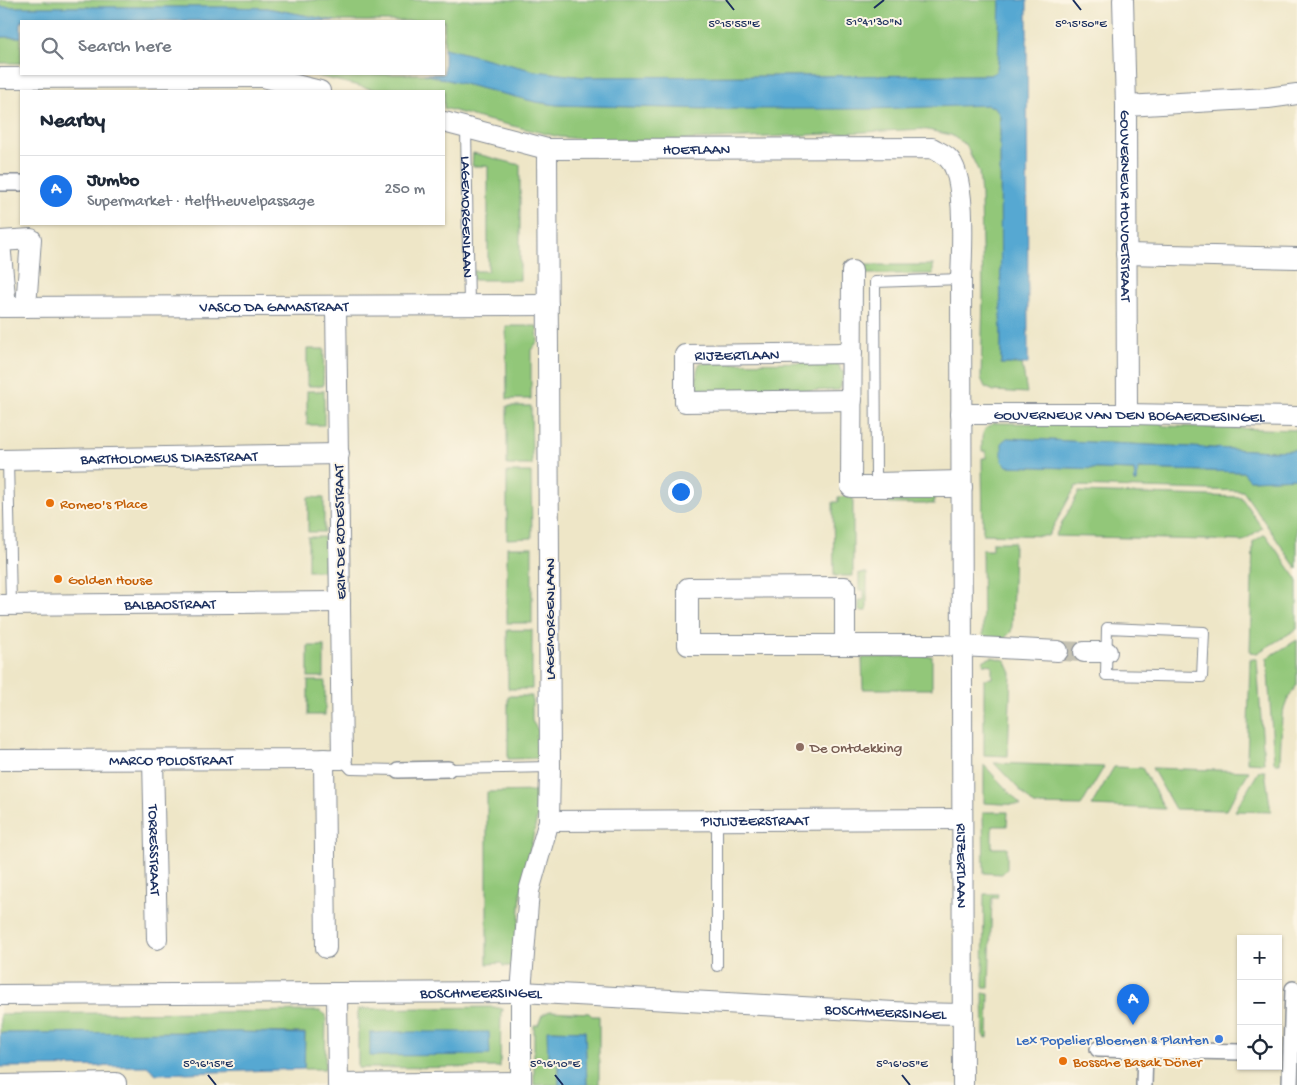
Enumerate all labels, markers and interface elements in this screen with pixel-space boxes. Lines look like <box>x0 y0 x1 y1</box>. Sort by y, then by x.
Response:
text: 51°41'30"N <box>846 16 902 30</box>
text: 5°15'55"E <box>709 18 760 32</box>
text: 5°15'50"E <box>1055 18 1107 32</box>
search box <box>20 20 445 75</box>
icon: search <box>38 34 66 62</box>
text: Search here <box>78 36 172 59</box>
text: Nearby <box>40 110 105 135</box>
street label: GOUVERNEUR HOLVOETSTRAAT <box>1115 110 1134 303</box>
street label: HOEFLAAN <box>663 142 731 160</box>
street label: LAGEMORGENLAAN <box>455 156 476 278</box>
text: Jumbo <box>87 170 139 193</box>
text: A <box>51 181 61 200</box>
text: 250 m <box>385 181 425 200</box>
text: Supermarket · Helftheuvelpassage <box>87 193 314 212</box>
street label: VASCO DA GAMASTRAAT <box>199 299 350 317</box>
street label: RIJZERTLAAN <box>694 347 780 366</box>
street label: GOUVERNEUR VAN DEN BOGAERDESINGEL <box>993 407 1265 427</box>
street label: BARTHOLOMEUS DIAZSTRAAT <box>79 448 259 470</box>
street label: ERIK DE RODESTRAAT <box>331 463 351 600</box>
your location <box>668 479 694 505</box>
place label: Romeo's Place <box>60 496 148 514</box>
marker: Romeo's Place <box>44 497 56 509</box>
street label: LAGEMORGENLAAN <box>542 558 560 680</box>
place label: Golden House <box>68 572 153 590</box>
marker: Golden House <box>52 573 64 585</box>
street label: BALBAOSTRAAT <box>123 596 217 615</box>
place label: De Ontdekking <box>809 740 902 758</box>
marker: De Ontdekking <box>794 741 806 753</box>
street label: MARCO POLOSTRAAT <box>109 752 234 771</box>
street label: TORRESSTRAAT <box>143 803 163 897</box>
street label: PIJLIJZERSTRAAT <box>700 813 810 831</box>
street label: RIJZERTLAAN <box>951 823 970 909</box>
map controls <box>1237 935 1282 1070</box>
button: + <box>1237 935 1282 980</box>
button: − <box>1237 980 1282 1025</box>
pin: A <box>1117 984 1149 1025</box>
street label: BOSCHMEERSINGEL <box>419 985 543 1004</box>
street label: BOSCHMEERSINGEL <box>823 1001 947 1025</box>
button: locate <box>1237 1025 1282 1070</box>
place label: Lex Popelier Bloemen & Planten <box>1016 1032 1209 1050</box>
marker: Lex Popelier Bloemen & Planten <box>1213 1033 1225 1045</box>
place label: Bossche Basak Döner <box>1072 1054 1203 1072</box>
marker: Bossche Basak Döner <box>1057 1055 1069 1067</box>
text: 5°16'15"E <box>183 1058 233 1072</box>
text: 5°16'10"E <box>530 1058 580 1072</box>
text: 5°16'05"E <box>876 1058 928 1072</box>

